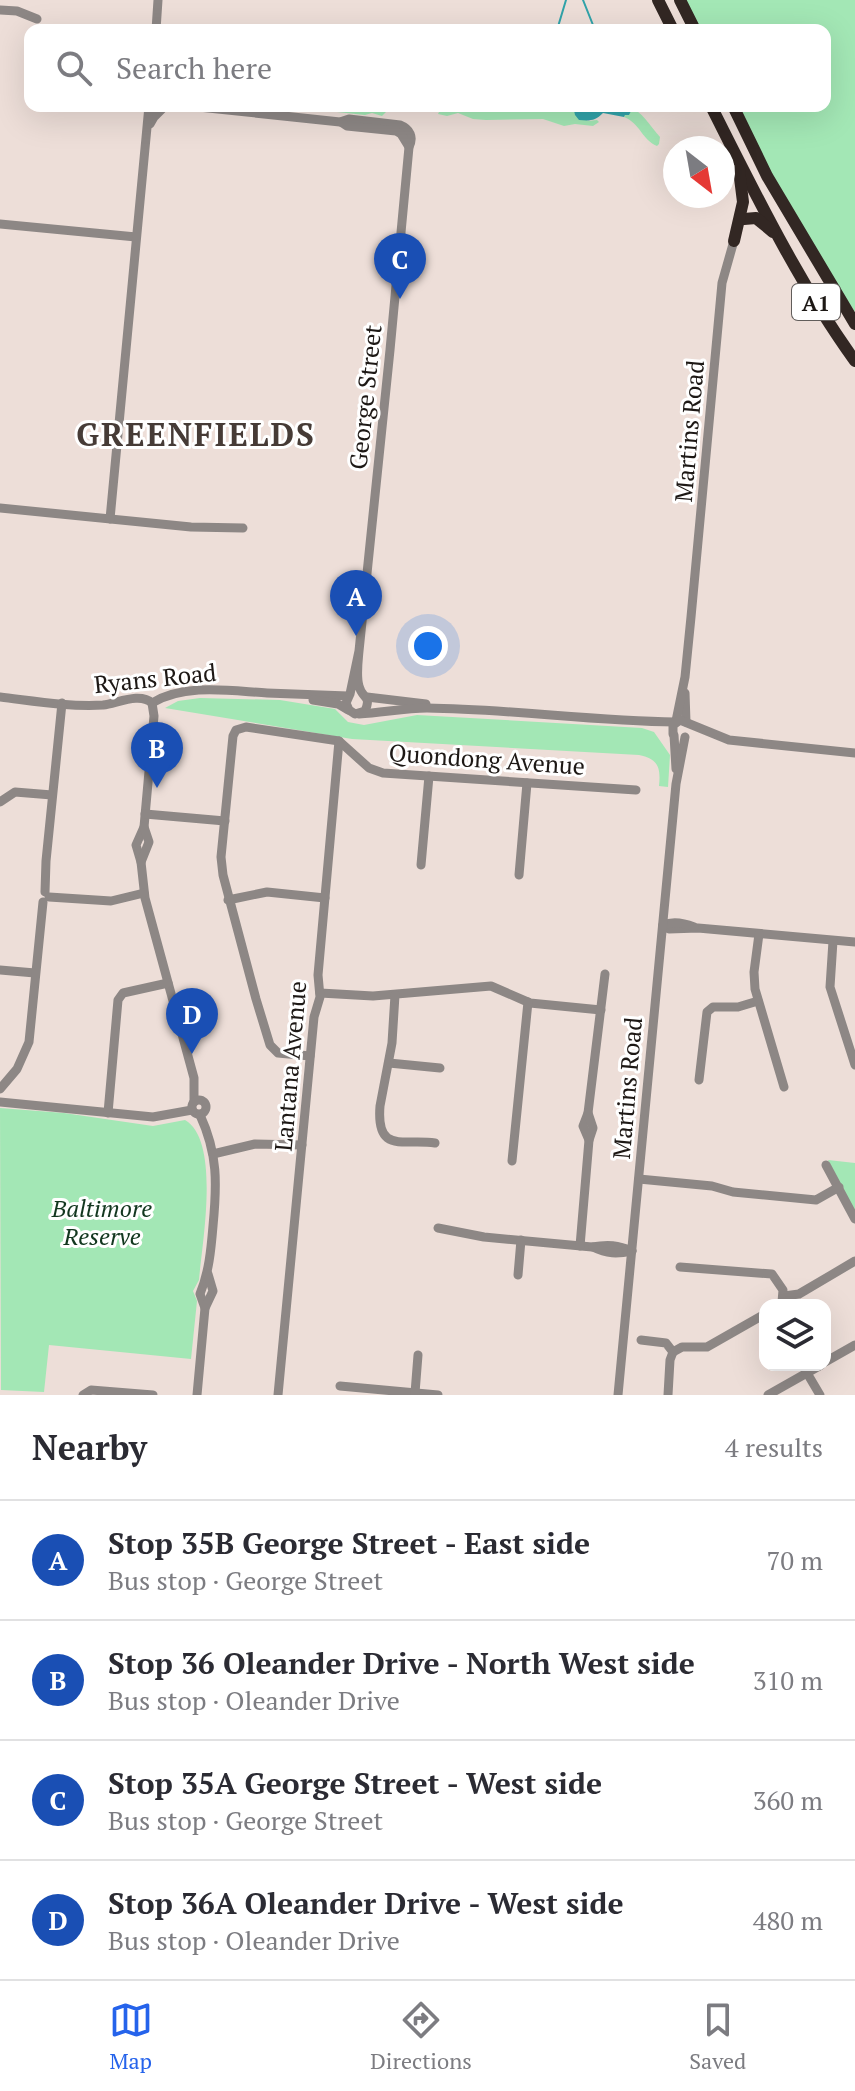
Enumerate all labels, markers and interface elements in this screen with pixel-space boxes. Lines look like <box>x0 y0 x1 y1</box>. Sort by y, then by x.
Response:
search box <box>24 24 831 112</box>
icon: search <box>52 46 96 90</box>
text: Search here <box>116 48 272 88</box>
north arrow <box>663 136 735 208</box>
pin: C <box>374 233 426 299</box>
road number: A1 <box>792 284 840 320</box>
street label: George Street <box>341 323 389 471</box>
street label: Martins Road <box>667 359 711 503</box>
district label: GREENFIELDS <box>76 413 316 455</box>
pin: A <box>330 570 382 636</box>
your location <box>408 626 448 666</box>
street label: Ryans Road <box>92 656 218 700</box>
pin: B <box>131 722 183 788</box>
street label: Quondong Avenue <box>388 736 586 782</box>
street label: Lantana Avenue <box>267 979 313 1153</box>
pin: D <box>166 988 218 1054</box>
street label: Martins Road <box>605 1016 649 1160</box>
park label: Baltimore Reserve <box>51 1192 152 1252</box>
map controls <box>759 1299 831 1371</box>
button: layers <box>759 1299 831 1371</box>
text: Nearby <box>32 1425 147 1470</box>
text: 4 results <box>725 1430 823 1464</box>
text: Stop 35B George Street - East side <box>108 1523 590 1563</box>
text: A <box>49 1543 67 1577</box>
text: 70 m <box>767 1543 823 1577</box>
text: Bus stop · George Street <box>108 1563 383 1597</box>
text: Stop 36 Oleander Drive - North West side <box>108 1643 695 1683</box>
text: B <box>50 1663 66 1697</box>
text: 310 m <box>753 1663 823 1697</box>
text: Bus stop · Oleander Drive <box>108 1683 400 1717</box>
text: Stop 35A George Street - West side <box>108 1763 602 1803</box>
text: C <box>50 1783 66 1817</box>
text: 360 m <box>753 1783 823 1817</box>
text: Bus stop · George Street <box>108 1803 383 1837</box>
text: Stop 36A Oleander Drive - West side <box>108 1883 624 1923</box>
text: D <box>48 1903 68 1937</box>
text: 480 m <box>753 1903 823 1937</box>
text: Bus stop · Oleander Drive <box>108 1923 400 1957</box>
tab: Map <box>109 1998 153 2075</box>
tab: Directions <box>370 1998 472 2075</box>
tab: Saved <box>689 1998 746 2075</box>

